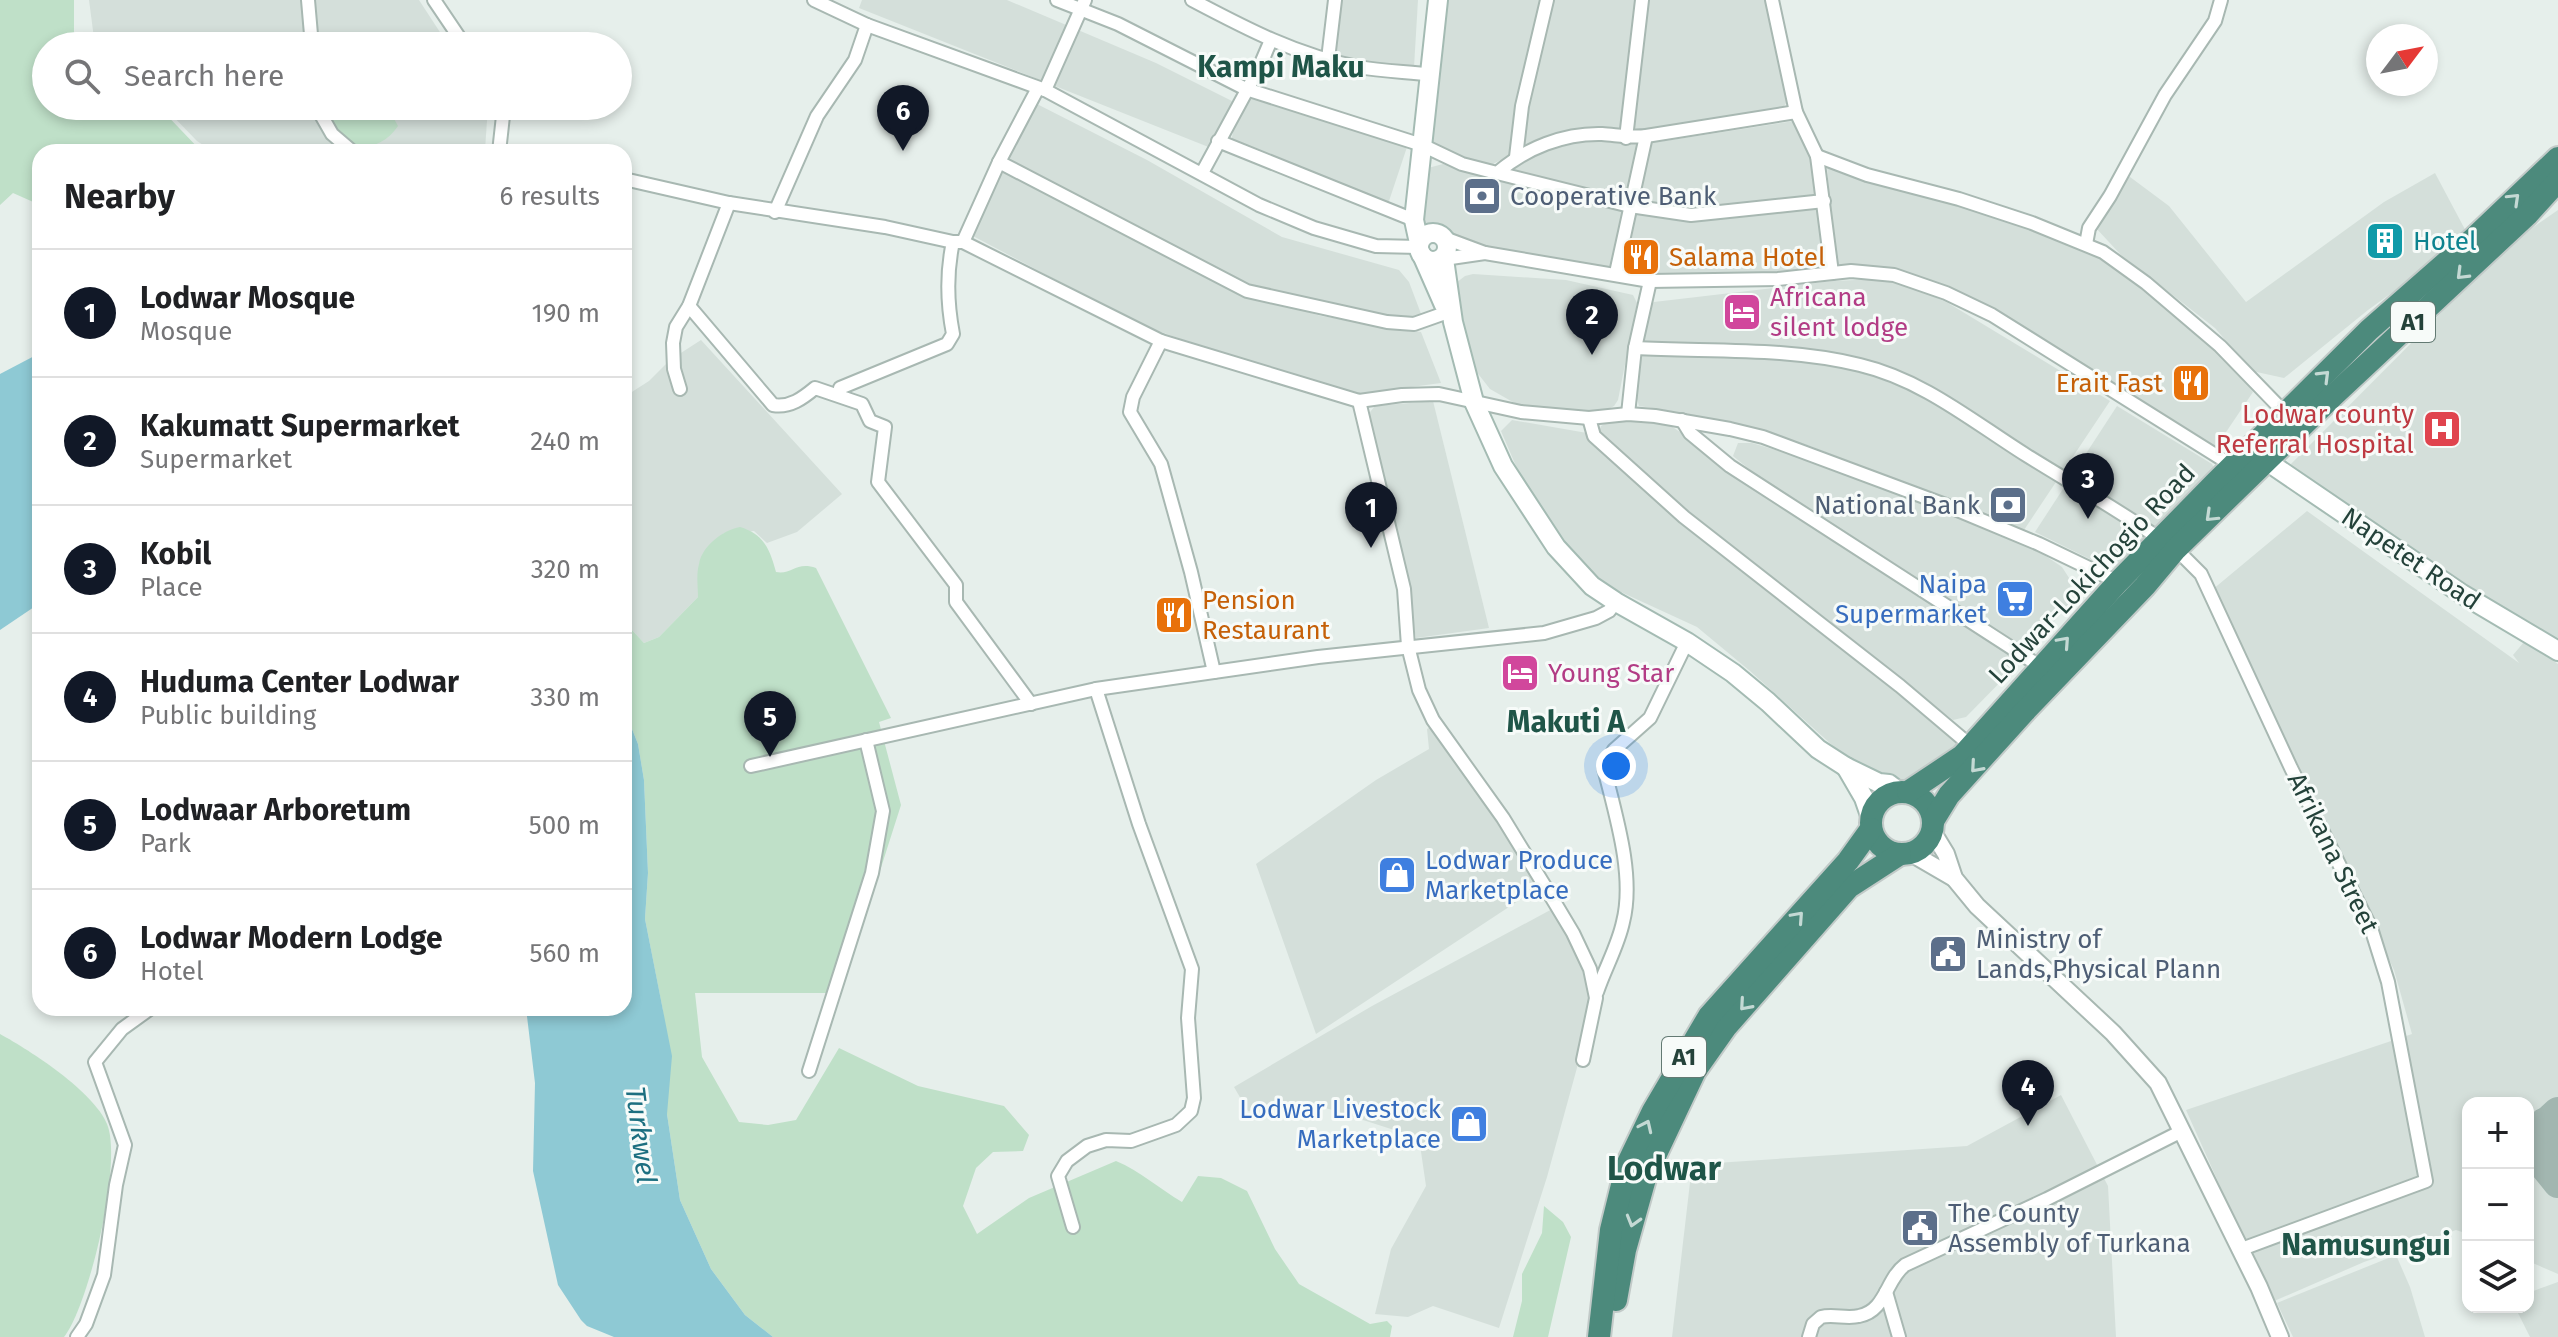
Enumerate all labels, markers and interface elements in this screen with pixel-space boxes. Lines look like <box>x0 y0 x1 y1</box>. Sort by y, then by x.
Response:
north arrow <box>2366 24 2438 96</box>
search box <box>32 32 632 120</box>
district label: Kampi Maku <box>1197 49 1365 85</box>
icon: search <box>60 54 104 98</box>
text: Search here <box>124 58 284 94</box>
pin: 6 <box>877 85 929 151</box>
bank icon: Cooperative Bank <box>1461 175 1503 217</box>
text: Nearby <box>64 176 175 217</box>
text: 6 results <box>499 181 600 212</box>
place label: Cooperative Bank <box>1510 181 1717 212</box>
one-way arrow <box>2505 195 2520 209</box>
building icon: Hotel <box>2364 220 2406 262</box>
place label: Hotel <box>2413 226 2477 257</box>
restaurant icon: Salama Hotel <box>1620 236 1662 278</box>
place label: Salama Hotel <box>1669 242 1826 273</box>
one-way arrow <box>2457 265 2471 280</box>
text: Lodwar Mosque <box>140 280 355 316</box>
place label: Africana silent lodge <box>1770 282 1908 343</box>
pin: 2 <box>1566 289 1618 355</box>
hotel icon: Africana silent lodge <box>1721 291 1763 333</box>
text: 1 <box>84 298 96 329</box>
text: 190 m <box>531 298 600 329</box>
road number: A1 <box>2391 302 2435 342</box>
text: Mosque <box>140 316 232 347</box>
restaurant icon: Erait Fast <box>2170 362 2212 404</box>
place label: Erait Fast <box>2056 368 2164 399</box>
one-way arrow <box>2315 371 2329 385</box>
place label: Lodwar county Referral Hospital <box>2216 399 2414 460</box>
text: Kakumatt Supermarket <box>140 408 460 444</box>
hospital icon: Lodwar county Referral Hospital <box>2421 408 2463 450</box>
text: 2 <box>83 426 97 457</box>
text: 240 m <box>530 426 600 457</box>
text: Supermarket <box>140 444 292 475</box>
pin: 3 <box>2062 453 2114 519</box>
street label: Lodwar-Lokichogio Road <box>1982 458 2202 690</box>
pin: 1 <box>1345 482 1397 548</box>
bank icon: National Bank <box>1987 484 2029 526</box>
place label: National Bank <box>1814 490 1981 521</box>
street label: Napetet Road <box>2336 501 2486 617</box>
one-way arrow <box>2206 506 2220 521</box>
text: Kobil <box>140 536 211 572</box>
text: 3 <box>83 554 97 585</box>
text: 320 m <box>531 554 600 585</box>
place label: Naipa Supermarket <box>1835 569 1988 630</box>
text: Place <box>140 572 203 603</box>
supermarket icon: Naipa Supermarket <box>1994 578 2036 620</box>
place label: Pension Restaurant <box>1202 585 1331 646</box>
restaurant icon: Pension Restaurant <box>1153 594 1195 636</box>
one-way arrow <box>2054 636 2068 651</box>
hotel icon: Young Star <box>1499 652 1541 694</box>
place label: Young Star <box>1548 658 1674 689</box>
text: Huduma Center Lodwar <box>140 664 459 700</box>
text: 4 <box>83 682 97 713</box>
text: 330 m <box>530 682 600 713</box>
pin: 5 <box>744 691 796 757</box>
text: Public building <box>140 700 316 731</box>
district label: Makuti A <box>1507 704 1626 740</box>
your location <box>1596 746 1636 786</box>
one-way arrow <box>1972 757 1986 772</box>
street label: Afrikana Street <box>2281 768 2386 939</box>
text: Lodwaar Arboretum <box>140 792 411 828</box>
text: 5 <box>83 810 97 841</box>
text: 500 m <box>529 810 600 841</box>
text: Park <box>140 828 191 859</box>
place label: Lodwar Produce Marketplace <box>1425 845 1613 906</box>
shop icon: Lodwar Produce Marketplace <box>1376 854 1418 896</box>
one-way arrow <box>1788 912 1803 927</box>
text: Lodwar Modern Lodge <box>140 920 443 956</box>
place label: Ministry of Lands,Physical Plann <box>1976 924 2221 985</box>
public building icon: Ministry of Lands,Physical Plann <box>1927 933 1969 975</box>
text: 6 <box>83 938 97 969</box>
text: 560 m <box>529 938 600 969</box>
text: Hotel <box>140 956 204 987</box>
one-way arrow <box>1741 995 1755 1010</box>
road number: A1 <box>1662 1037 1706 1077</box>
pin: 4 <box>2002 1060 2054 1126</box>
water label: Turkwel <box>619 1085 663 1185</box>
place label: Lodwar Livestock Marketplace <box>1239 1094 1442 1155</box>
map controls <box>2462 1097 2534 1313</box>
button: + <box>2462 1097 2534 1169</box>
shop icon: Lodwar Livestock Marketplace <box>1448 1103 1490 1145</box>
one-way arrow <box>1636 1119 1652 1134</box>
district label: Lodwar <box>1607 1148 1721 1189</box>
button: − <box>2462 1169 2534 1241</box>
place label: The County Assembly of Turkana <box>1948 1198 2191 1259</box>
public building icon: The County Assembly of Turkana <box>1899 1207 1941 1249</box>
one-way arrow <box>1626 1214 1642 1228</box>
district label: Namusungui <box>2281 1227 2451 1263</box>
button: layers <box>2462 1241 2534 1313</box>

